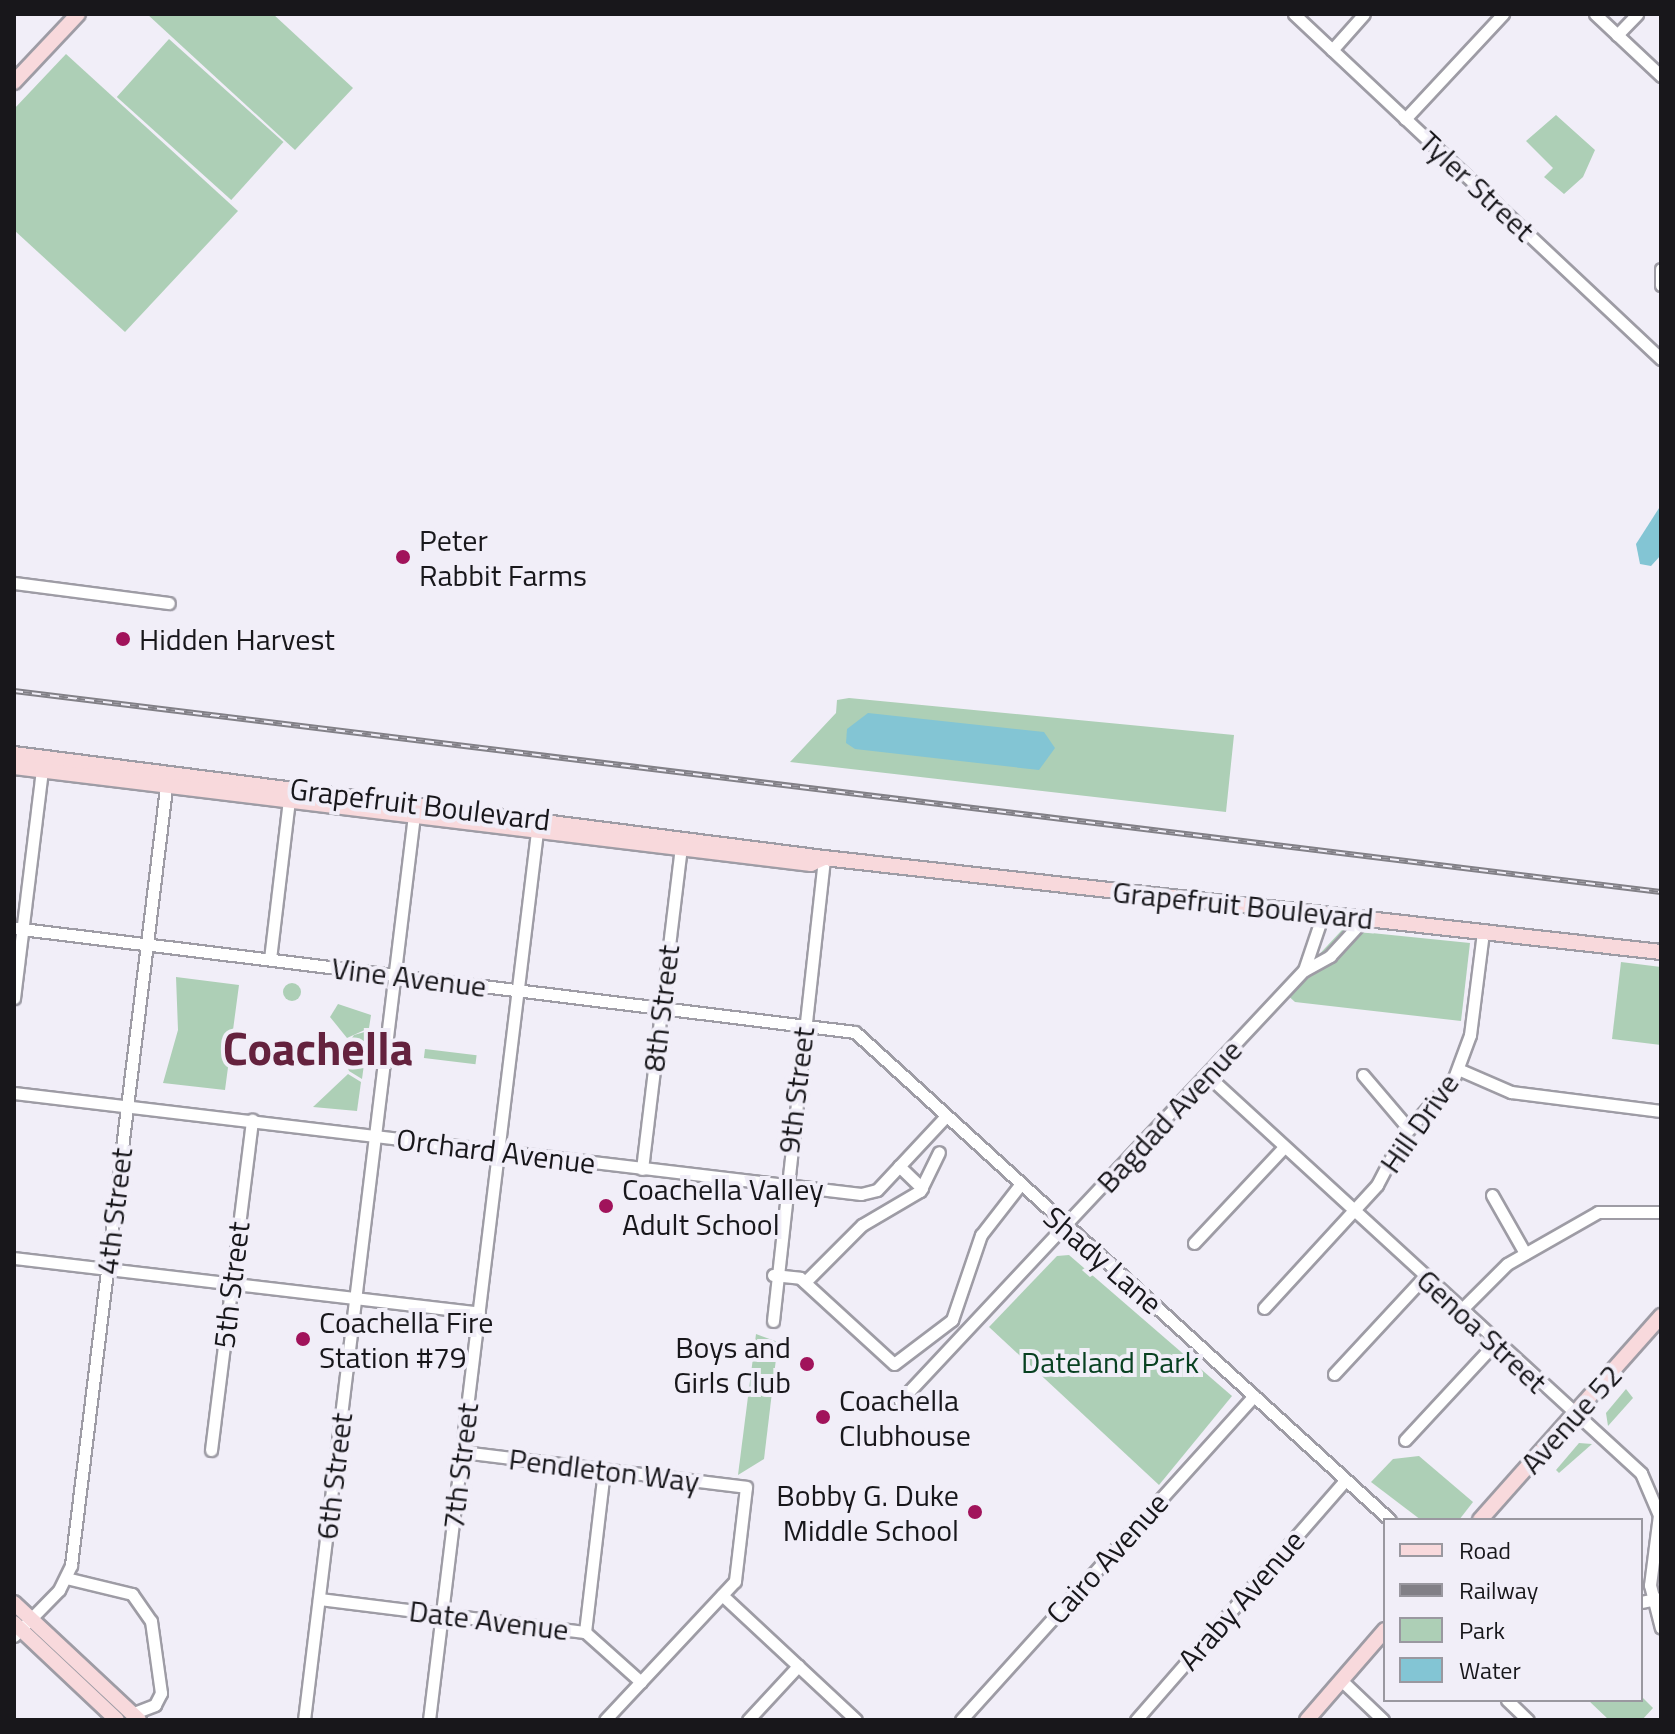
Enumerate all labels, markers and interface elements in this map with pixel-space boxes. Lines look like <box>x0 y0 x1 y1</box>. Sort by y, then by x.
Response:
street label: Tyler Street <box>1412 124 1542 248</box>
place label: Peter Rabbit Farms <box>419 522 587 592</box>
marker: Peter Rabbit Farms <box>394 548 412 566</box>
place label: Hidden Harvest <box>139 621 335 657</box>
marker: Hidden Harvest <box>114 630 132 648</box>
street label: Grapefruit Boulevard <box>288 770 552 838</box>
street label: Grapefruit Boulevard <box>1111 873 1375 937</box>
street label: 8th Street <box>635 943 687 1073</box>
street label: Vine Avenue <box>330 950 488 1004</box>
district label: Coachella <box>223 1020 413 1076</box>
street label: 9th Street <box>770 1025 822 1155</box>
street label: Bagdad Avenue <box>1089 1032 1249 1200</box>
street label: Hill Drive <box>1372 1066 1466 1180</box>
street label: Orchard Avenue <box>394 1121 598 1181</box>
street label: 4th Street <box>88 1146 140 1276</box>
place label: Coachella Valley Adult School <box>622 1171 824 1242</box>
marker: Coachella Valley Adult School <box>597 1197 615 1215</box>
street label: Shady Lane <box>1036 1199 1170 1321</box>
street label: 5th Street <box>205 1220 257 1350</box>
street label: Genoa Street <box>1410 1262 1554 1400</box>
place label: Coachella Fire Station #79 <box>319 1304 493 1374</box>
place label: Boys and Girls Club <box>673 1329 791 1400</box>
marker: Coachella Fire Station #79 <box>294 1330 312 1348</box>
park label: Dateland Park <box>1021 1344 1199 1380</box>
marker: Boys and Girls Club <box>798 1355 816 1373</box>
street label: Avenue 52 <box>1513 1357 1629 1481</box>
place label: Coachella Clubhouse <box>839 1382 971 1452</box>
street label: 7th Street <box>434 1401 486 1531</box>
marker: Coachella Clubhouse <box>814 1408 832 1426</box>
street label: 6th Street <box>308 1411 360 1541</box>
street label: Pendleton Way <box>507 1440 701 1500</box>
place label: Bobby G. Duke Middle School <box>776 1477 959 1548</box>
street label: Cairo Avenue <box>1039 1485 1175 1631</box>
marker: Bobby G. Duke Middle School <box>966 1503 984 1521</box>
legend <box>1383 1518 1643 1702</box>
street label: Araby Avenue <box>1170 1523 1312 1677</box>
text: Road <box>1459 1532 1511 1568</box>
text: Railway <box>1459 1572 1538 1608</box>
street label: Date Avenue <box>407 1592 571 1648</box>
text: Park <box>1459 1612 1505 1648</box>
text: Water <box>1459 1652 1521 1688</box>

